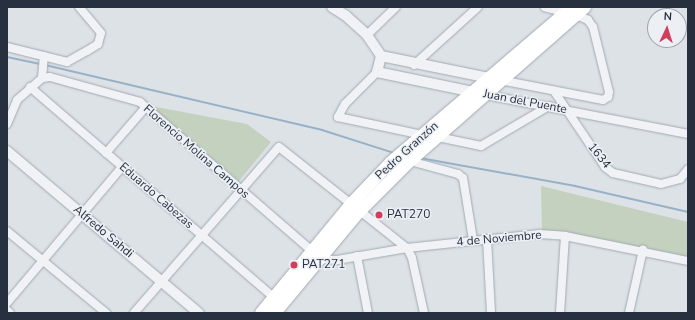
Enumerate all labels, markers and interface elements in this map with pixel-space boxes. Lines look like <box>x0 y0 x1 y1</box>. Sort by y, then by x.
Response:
north arrow <box>647 8 687 48</box>
text: N <box>663 9 672 24</box>
street label: Juan del Puente <box>482 87 568 117</box>
street label: Florencio Molina Campos <box>140 102 252 202</box>
street label: Pedro Granzón <box>373 119 441 183</box>
street label: 1634 <box>584 140 614 172</box>
street label: Eduardo Cabezas <box>116 160 196 232</box>
street label: Alfredo Sahdi <box>70 203 136 261</box>
place label: PAT270 <box>387 208 430 222</box>
marker: PAT270 <box>374 210 384 220</box>
street label: 4 de Noviembre <box>456 228 542 250</box>
place label: PAT271 <box>302 258 345 272</box>
marker: PAT271 <box>289 260 299 270</box>

